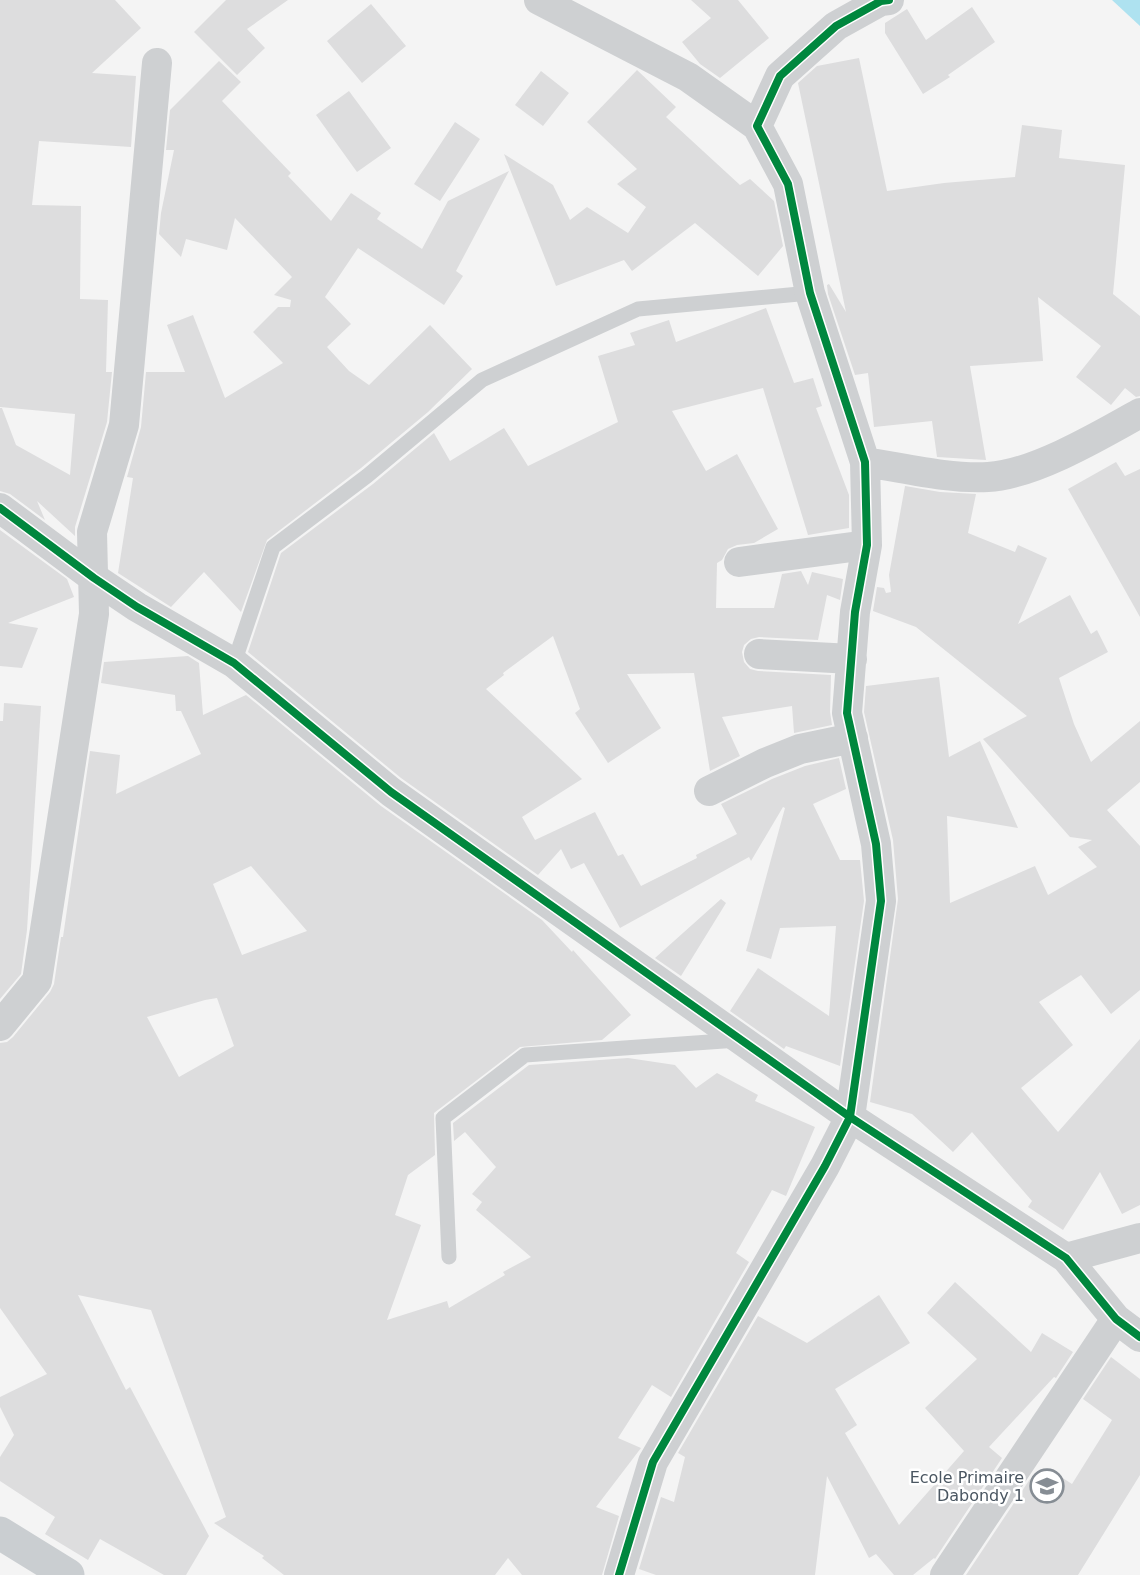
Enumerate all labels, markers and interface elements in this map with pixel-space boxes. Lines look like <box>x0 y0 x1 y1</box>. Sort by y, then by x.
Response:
place label: Ecole Primaire Dabondy 1 <box>910 1468 1024 1505</box>
school or university icon: Ecole Primaire Dabondy 1 <box>1029 1468 1065 1504</box>

